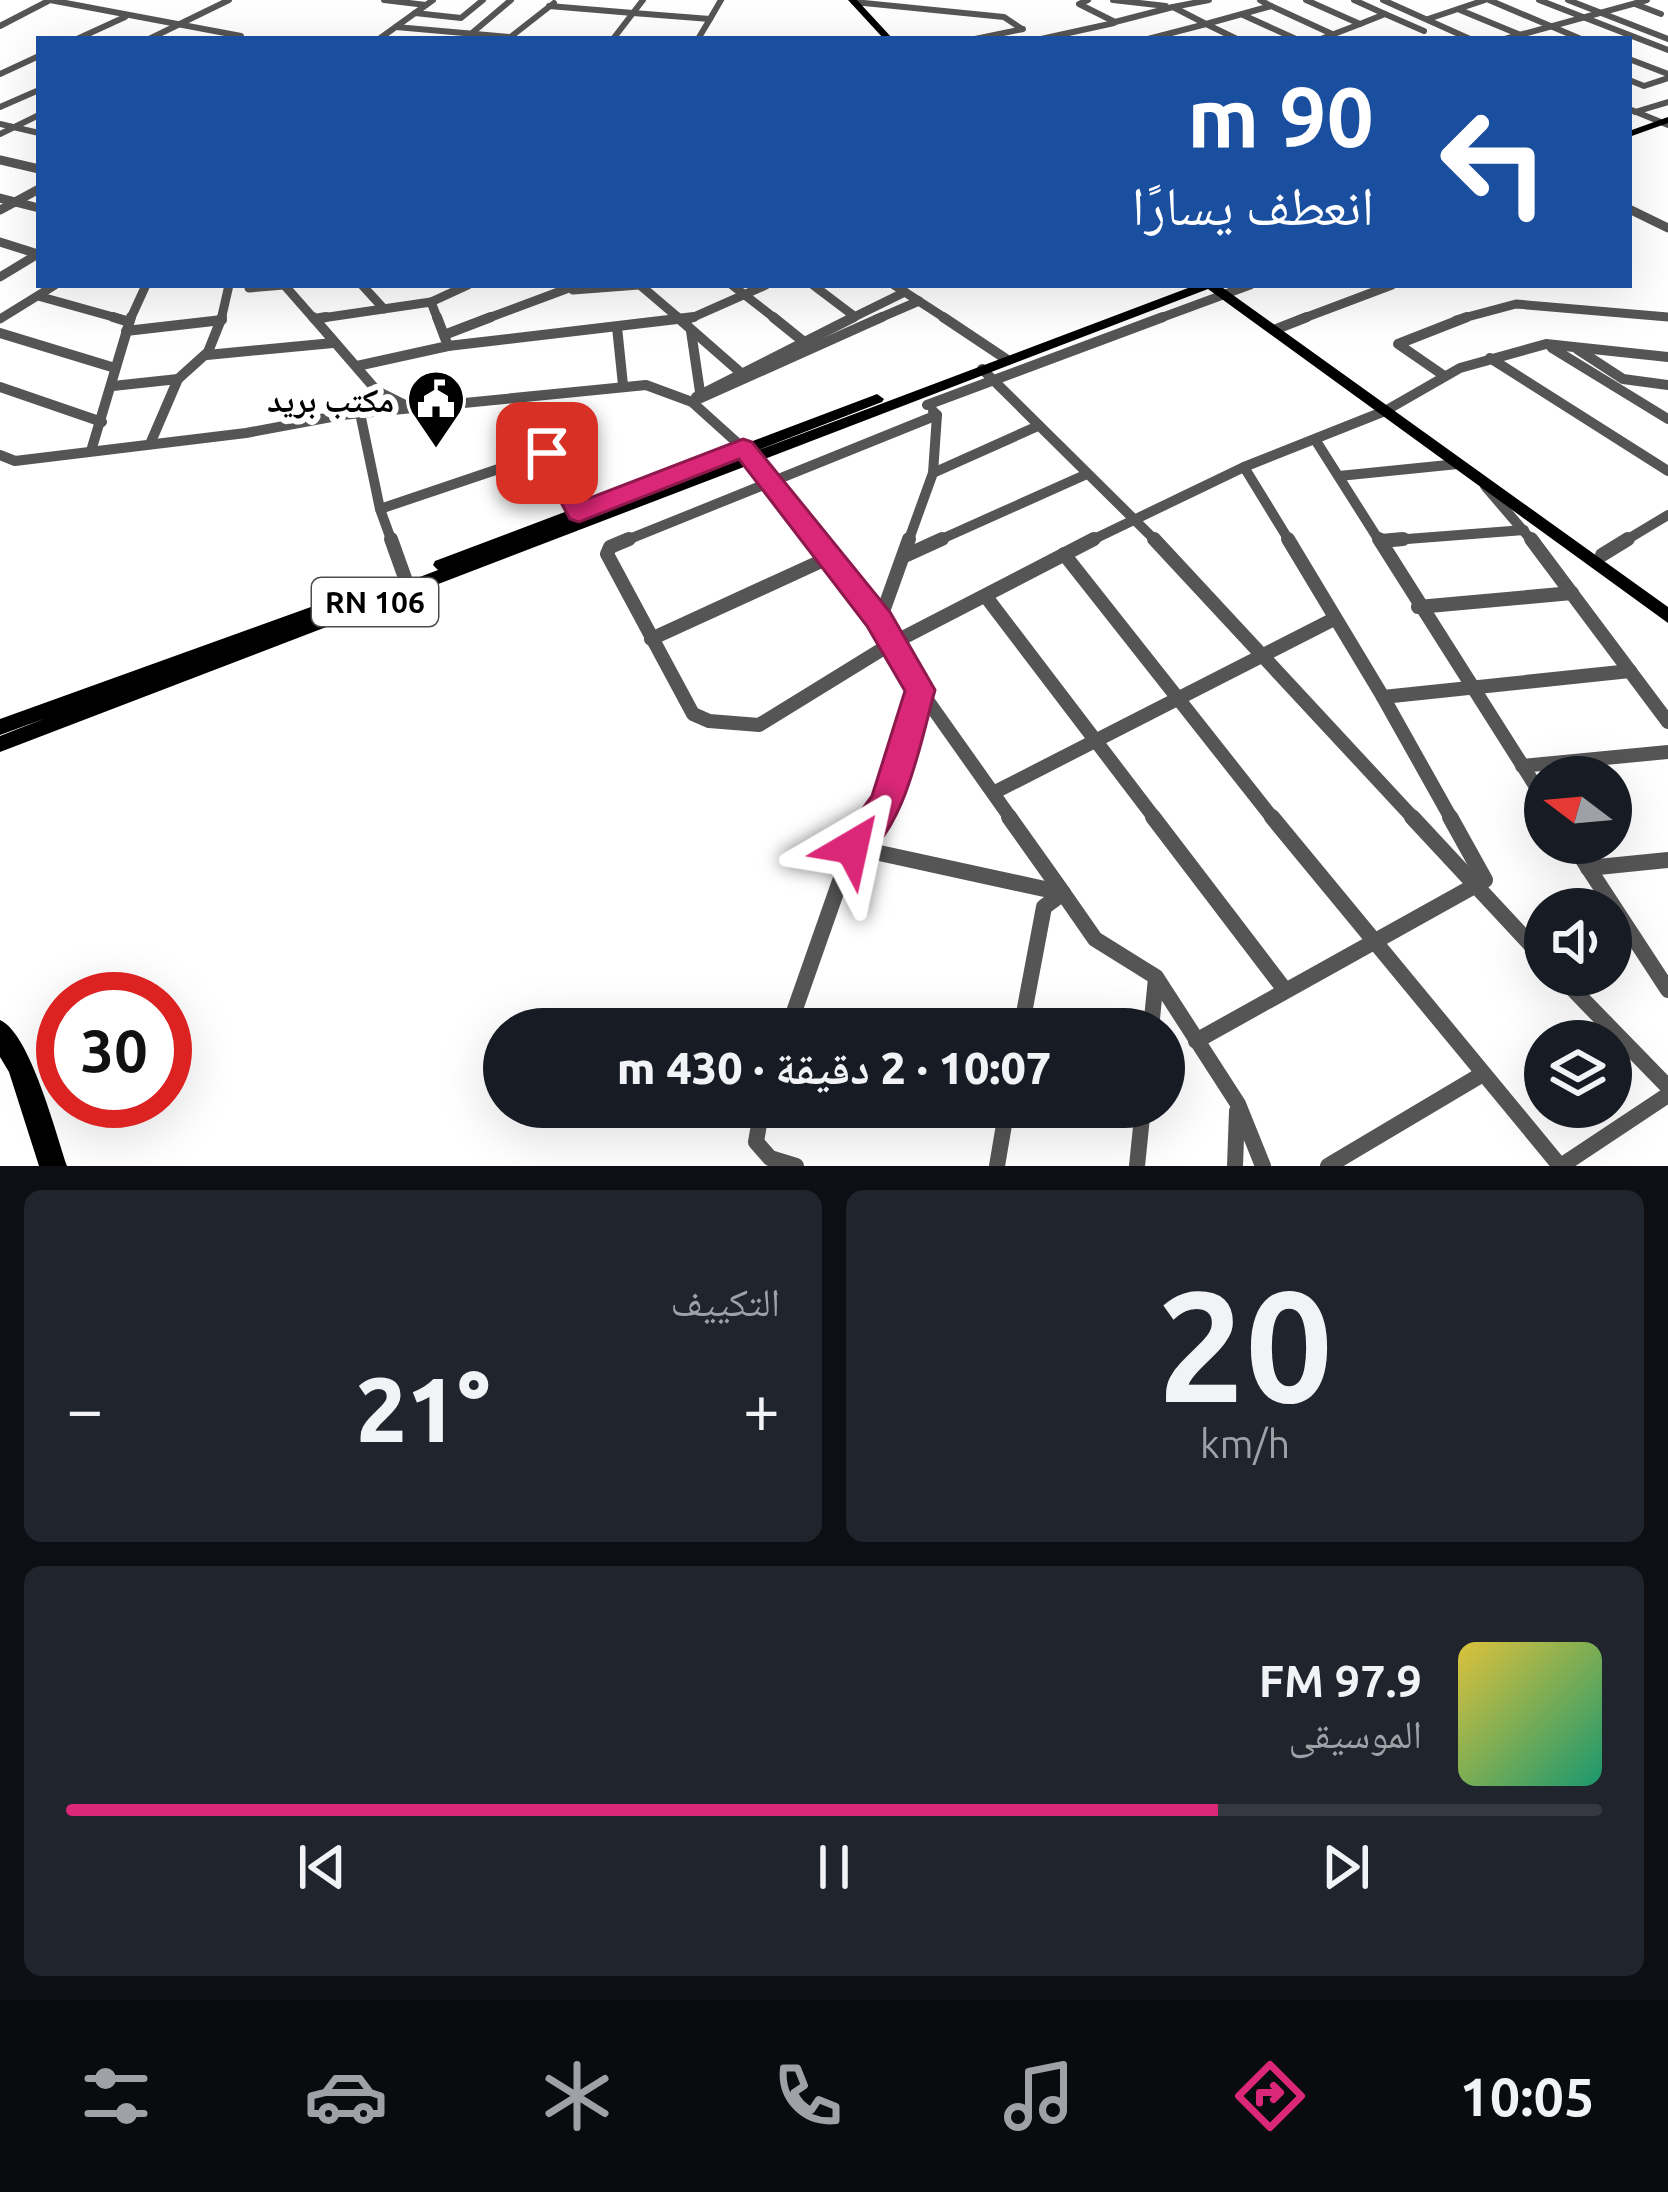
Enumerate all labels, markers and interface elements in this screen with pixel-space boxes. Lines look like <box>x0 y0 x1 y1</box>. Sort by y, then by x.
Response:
text: 90 m <box>1187 69 1374 163</box>
icon: left <box>1416 84 1572 240</box>
text: انعطف يسارًا <box>1132 175 1374 235</box>
public building icon: مكتب بريد <box>405 368 467 450</box>
place label: مكتب بريد <box>267 381 394 420</box>
pin <box>496 402 598 504</box>
icon: arrive <box>514 420 580 486</box>
road number: RN 106 <box>312 578 438 626</box>
north arrow <box>1524 756 1632 864</box>
map controls <box>1524 756 1632 1128</box>
position arrow <box>789 784 915 910</box>
button: sound <box>1524 888 1632 996</box>
speed limit sign: 30 <box>36 972 192 1128</box>
button: layers <box>1524 1020 1632 1128</box>
text: 10:07 · 2 دقيقة · 430 m <box>617 1042 1051 1093</box>
text: 20 <box>1157 1257 1333 1431</box>
text: التكييف <box>671 1280 780 1323</box>
text: 21° <box>356 1358 490 1459</box>
text: − <box>66 1371 103 1445</box>
text: + <box>743 1371 780 1445</box>
text: km/h <box>1200 1422 1290 1465</box>
text: 97.9 FM <box>1259 1655 1422 1706</box>
text: الموسيقى <box>1289 1712 1422 1755</box>
icon: previous <box>289 1834 355 1900</box>
icon: pause <box>801 1834 867 1900</box>
icon: next <box>1313 1834 1379 1900</box>
icon: filters <box>74 2054 158 2138</box>
icon: car <box>304 2054 388 2138</box>
icon: climate <box>535 2054 619 2138</box>
icon: phone <box>766 2054 850 2138</box>
icon: music <box>997 2054 1081 2138</box>
icon: directions <box>1228 2054 1312 2138</box>
text: 10:05 <box>1459 2066 1595 2126</box>

